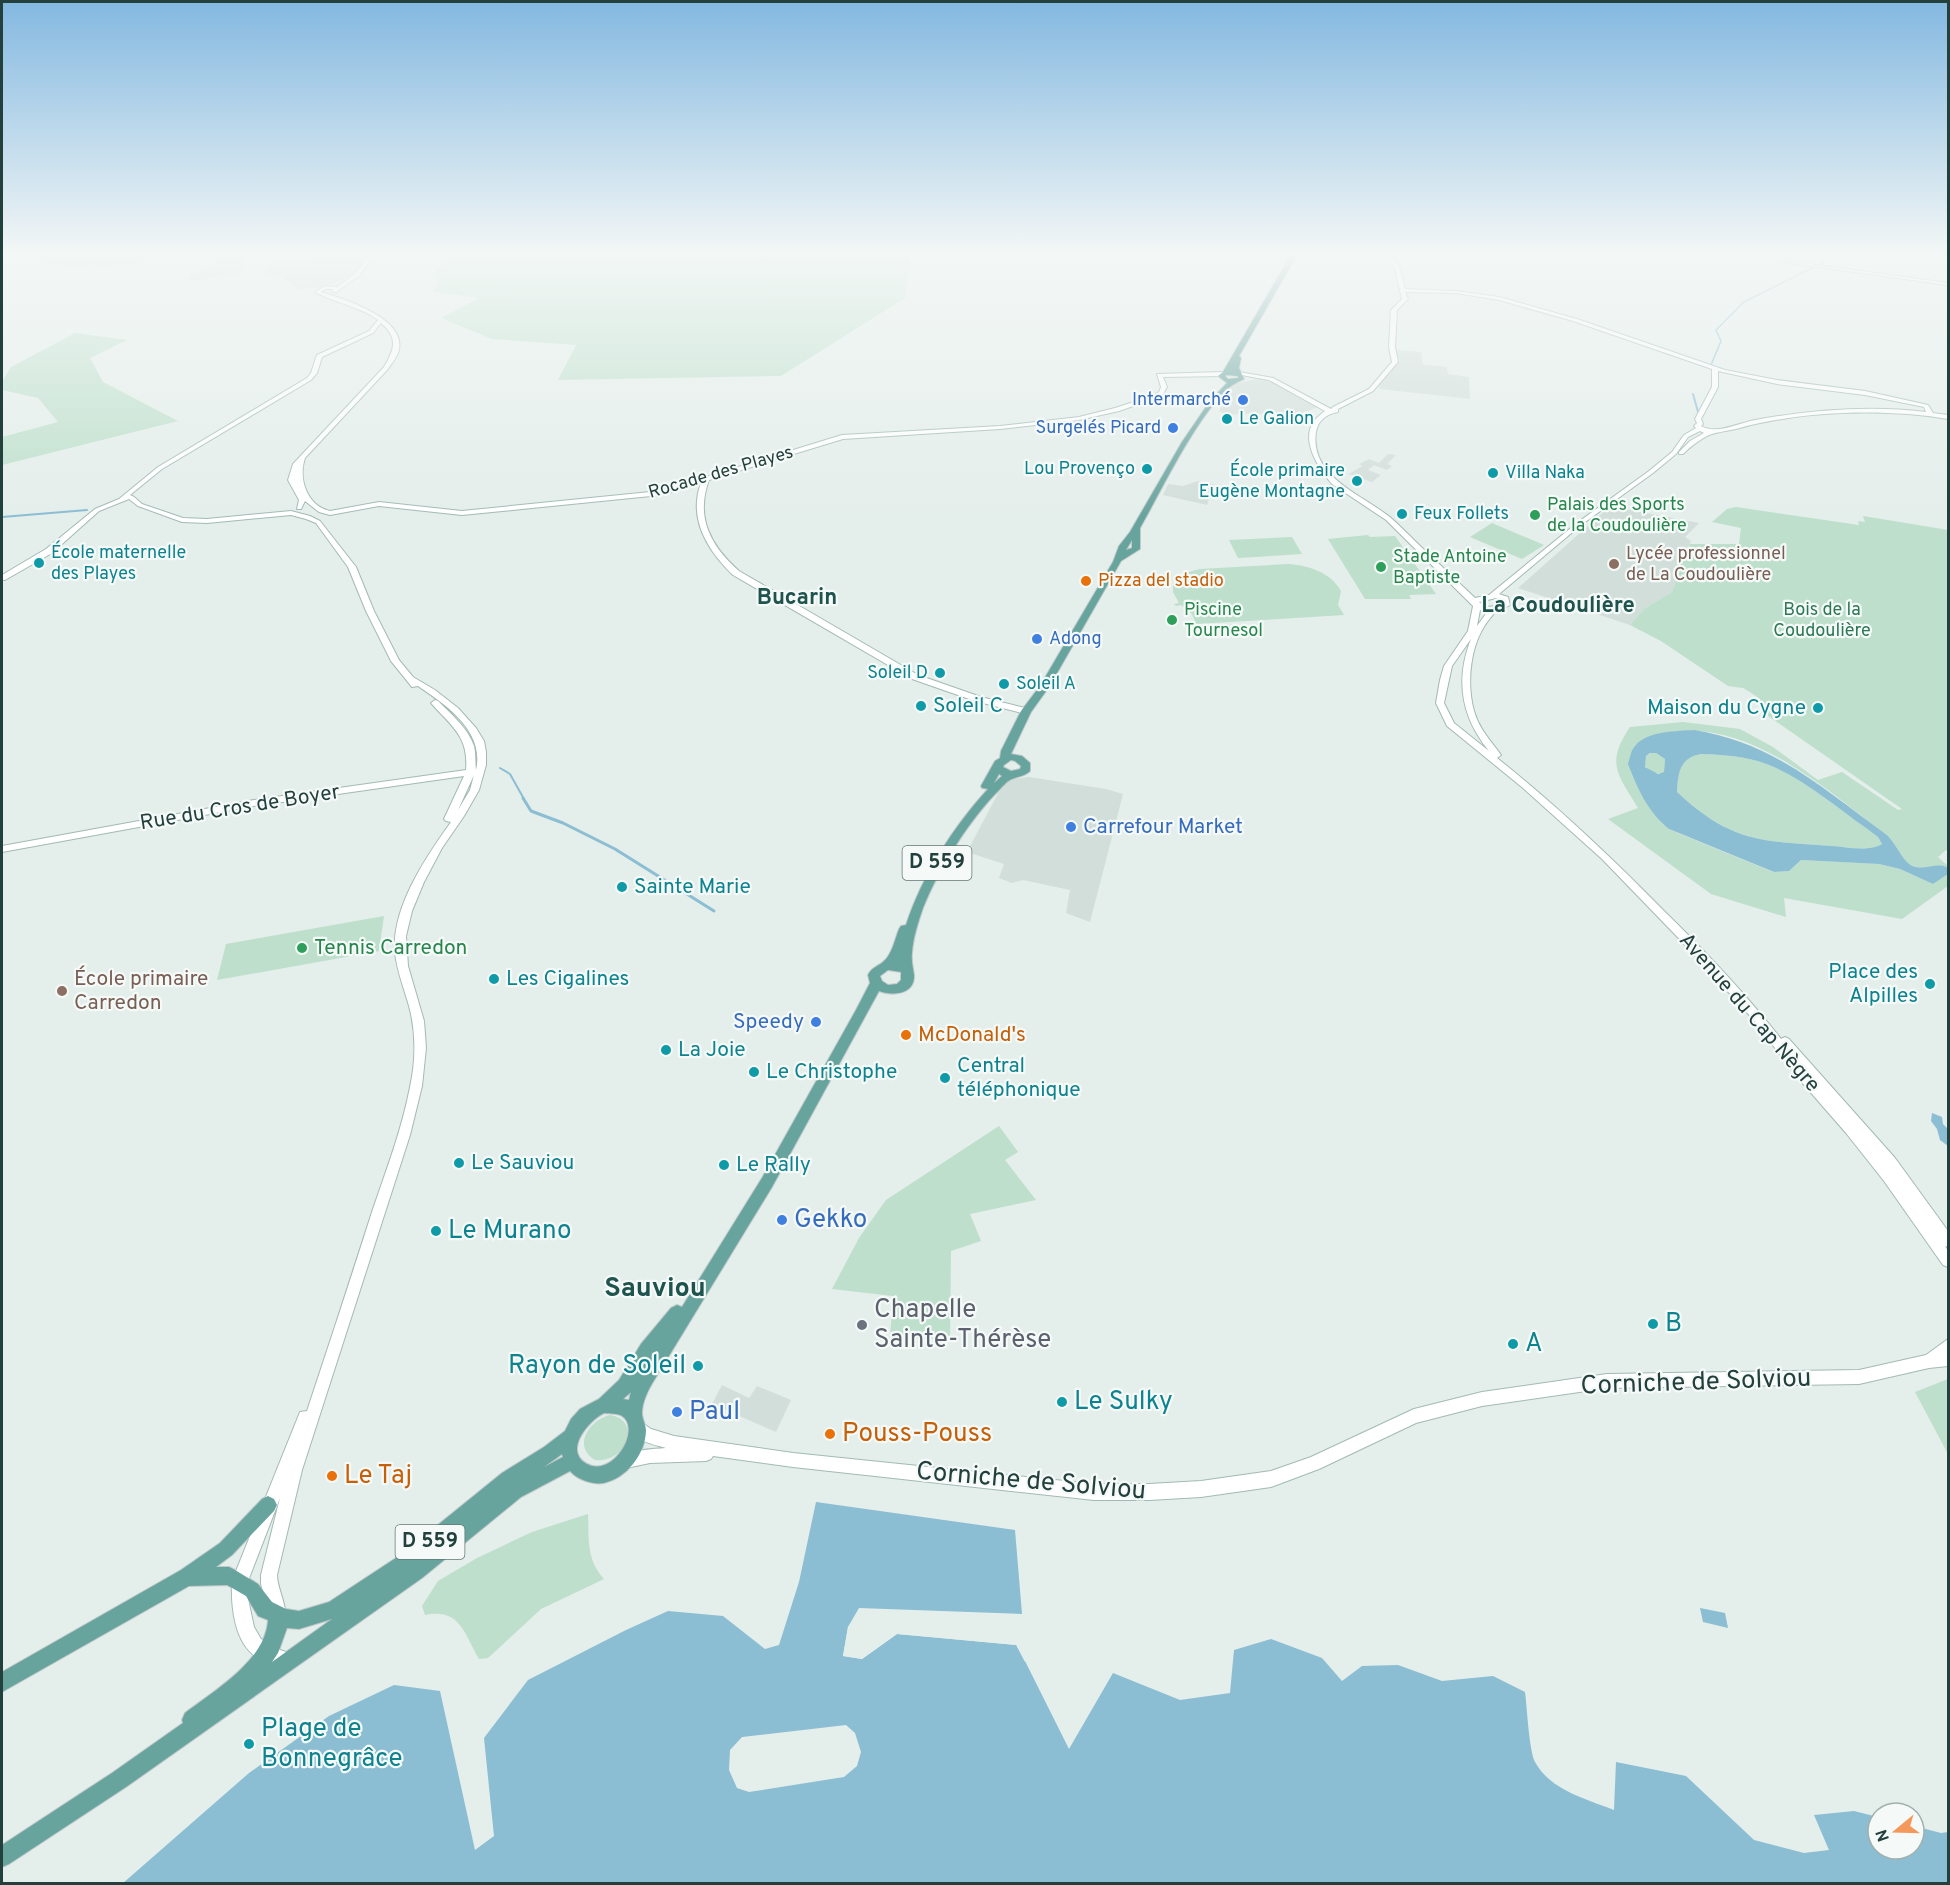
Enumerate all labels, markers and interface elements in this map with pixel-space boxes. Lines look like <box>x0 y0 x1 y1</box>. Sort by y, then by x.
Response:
place label: Intermarché <box>1132 389 1231 412</box>
marker: Intermarché <box>1236 393 1250 407</box>
place label: Le Galion <box>1239 408 1314 431</box>
marker: Le Galion <box>1220 412 1234 426</box>
place label: Surgelés Picard <box>1036 417 1161 440</box>
marker: Surgelés Picard <box>1166 421 1180 435</box>
street label: Rocade des Playes <box>646 441 796 505</box>
place label: Lou Provenço <box>1024 458 1135 481</box>
place label: École primaire Eugène Montagne <box>1199 458 1345 504</box>
marker: Lou Provenço <box>1140 462 1154 476</box>
place label: Villa Naka <box>1505 462 1585 485</box>
marker: Villa Naka <box>1486 466 1500 480</box>
marker: École primaire Eugène Montagne <box>1350 474 1364 488</box>
place label: Palais des Sports de la Coudoulière <box>1547 494 1687 538</box>
place label: Feux Follets <box>1414 503 1509 526</box>
marker: Feux Follets <box>1395 507 1409 521</box>
marker: Palais des Sports de la Coudoulière <box>1528 508 1542 522</box>
place label: École maternelle des Playes <box>51 540 186 586</box>
place label: Lycée professionnel de La Coudoulière <box>1626 543 1786 587</box>
place label: Stade Antoine Baptiste <box>1393 546 1507 590</box>
marker: École maternelle des Playes <box>32 556 46 570</box>
marker: Lycée professionnel de La Coudoulière <box>1607 557 1621 571</box>
marker: Stade Antoine Baptiste <box>1374 560 1388 574</box>
place label: Pizza del stadio <box>1098 570 1224 593</box>
marker: Pizza del stadio <box>1079 574 1093 588</box>
district label: Bucarin <box>757 585 837 612</box>
district label: La Coudoulière <box>1481 593 1635 620</box>
place label: Piscine Tournesol <box>1184 599 1263 643</box>
park label: Bois de la Coudoulière <box>1773 599 1871 643</box>
marker: Piscine Tournesol <box>1165 613 1179 627</box>
place label: Adong <box>1049 628 1102 651</box>
marker: Adong <box>1030 632 1044 646</box>
place label: Soleil D <box>867 662 928 685</box>
marker: Soleil D <box>933 666 947 680</box>
place label: Soleil A <box>1016 673 1076 696</box>
marker: Soleil A <box>997 677 1011 691</box>
place label: Soleil C <box>933 693 1003 720</box>
place label: Maison du Cygne <box>1647 695 1806 722</box>
marker: Soleil C <box>914 699 928 713</box>
marker: Maison du Cygne <box>1811 701 1825 715</box>
street label: Rue du Cros de Boyer <box>138 779 342 837</box>
place label: Carrefour Market <box>1083 814 1243 841</box>
marker: Carrefour Market <box>1064 820 1078 834</box>
road number: D 559 <box>902 846 972 880</box>
place label: Sainte Marie <box>634 874 751 901</box>
marker: Sainte Marie <box>615 880 629 894</box>
street label: Avenue du Cap Nègre <box>1672 928 1826 1098</box>
place label: Tennis Carredon <box>314 935 467 962</box>
marker: Tennis Carredon <box>295 941 309 955</box>
place label: Place des Alpilles <box>1828 959 1918 1010</box>
place label: École primaire Carredon <box>74 965 208 1017</box>
place label: Les Cigalines <box>506 966 629 993</box>
marker: Les Cigalines <box>487 972 501 986</box>
marker: Place des Alpilles <box>1923 977 1937 991</box>
marker: École primaire Carredon <box>55 984 69 998</box>
place label: Speedy <box>733 1009 804 1036</box>
marker: Speedy <box>809 1015 823 1029</box>
place label: McDonald's <box>918 1022 1026 1049</box>
marker: McDonald's <box>899 1028 913 1042</box>
place label: La Joie <box>678 1037 746 1064</box>
marker: La Joie <box>659 1043 673 1057</box>
place label: Central téléphonique <box>957 1053 1080 1104</box>
place label: Le Christophe <box>766 1059 897 1086</box>
marker: Le Christophe <box>747 1065 761 1079</box>
marker: Central téléphonique <box>938 1071 952 1085</box>
place label: Le Sauviou <box>471 1150 574 1177</box>
place label: Le Rally <box>736 1152 811 1179</box>
marker: Le Sauviou <box>452 1156 466 1170</box>
marker: Le Rally <box>717 1158 731 1172</box>
place label: Gekko <box>794 1204 867 1237</box>
marker: Gekko <box>775 1213 789 1227</box>
place label: Le Murano <box>448 1215 572 1248</box>
marker: Le Murano <box>429 1224 443 1238</box>
district label: Sauviou <box>604 1272 706 1306</box>
place label: Chapelle Sainte-Thérèse <box>874 1294 1051 1357</box>
place label: B <box>1665 1308 1682 1341</box>
marker: B <box>1646 1317 1660 1331</box>
marker: Chapelle Sainte-Thérèse <box>855 1318 869 1332</box>
place label: A <box>1525 1328 1543 1361</box>
marker: A <box>1506 1337 1520 1351</box>
place label: Rayon de Soleil <box>508 1350 686 1383</box>
marker: Rayon de Soleil <box>691 1359 705 1373</box>
street label: Corniche de Solviou <box>1580 1362 1812 1404</box>
place label: Le Sulky <box>1074 1386 1173 1419</box>
marker: Le Sulky <box>1055 1395 1069 1409</box>
place label: Paul <box>689 1396 740 1429</box>
marker: Paul <box>670 1405 684 1419</box>
place label: Pouss-Pouss <box>842 1418 992 1451</box>
marker: Pouss-Pouss <box>823 1427 837 1441</box>
street label: Corniche de Solviou <box>915 1456 1147 1508</box>
place label: Le Taj <box>344 1460 412 1493</box>
marker: Le Taj <box>325 1469 339 1483</box>
road number: D 559 <box>396 1525 464 1559</box>
place label: Plage de Bonnegrâce <box>261 1713 402 1776</box>
marker: Plage de Bonnegrâce <box>242 1737 256 1751</box>
north arrow <box>1866 1801 1926 1861</box>
text: N <box>1872 1827 1895 1844</box>

